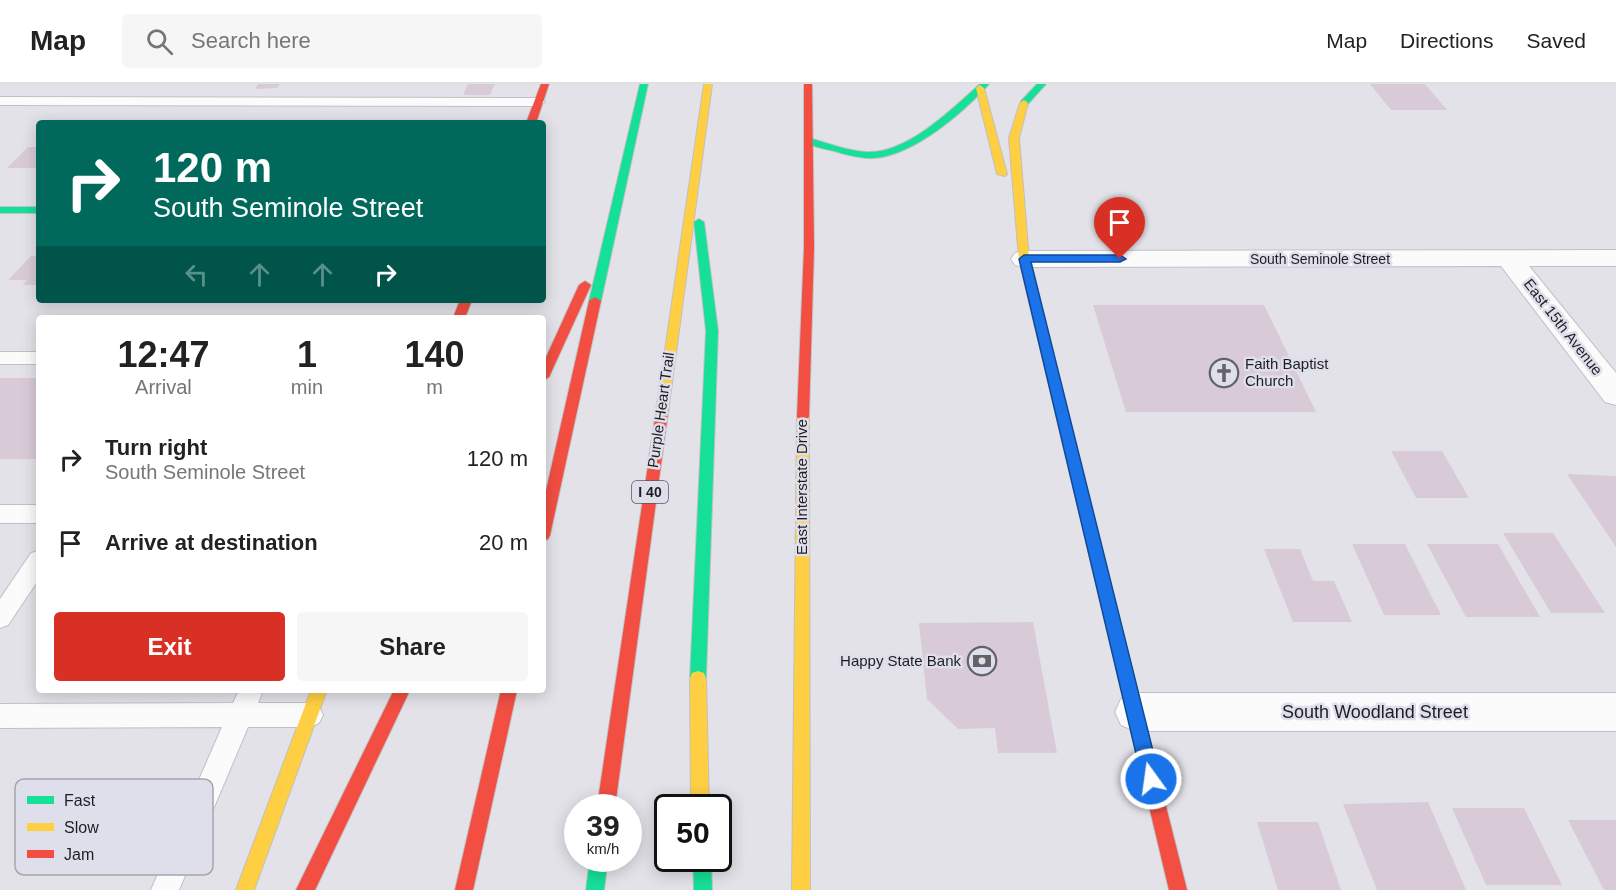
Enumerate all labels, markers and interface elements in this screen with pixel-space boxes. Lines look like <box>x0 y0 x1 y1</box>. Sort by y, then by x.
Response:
search box <box>122 14 542 68</box>
text: Map <box>30 25 86 56</box>
icon: search <box>143 25 176 58</box>
text: Search here <box>191 28 311 53</box>
text: Map <box>1326 29 1367 52</box>
text: Directions <box>1400 29 1493 52</box>
text: Saved <box>1526 29 1586 52</box>
icon: right <box>54 144 132 222</box>
text: 120 m <box>153 144 272 191</box>
text: South Seminole Street <box>153 193 423 223</box>
pin <box>1094 197 1145 259</box>
icon: arrive <box>1103 206 1136 239</box>
street label: South Seminole Street <box>1250 251 1390 267</box>
icon: left <box>180 258 213 291</box>
icon: ahead <box>243 258 276 291</box>
icon: ahead <box>306 258 339 291</box>
icon: right <box>369 258 402 291</box>
street label: East 15th Avenue <box>1521 275 1606 378</box>
text: 12:47 <box>117 334 209 375</box>
text: 1 <box>297 334 317 375</box>
text: 140 <box>404 334 465 375</box>
street label: Purple Heart Trail <box>644 351 677 469</box>
place label: Faith Baptist Church <box>1245 355 1329 389</box>
church icon: Faith Baptist Church <box>1208 357 1240 389</box>
text: Arrival <box>135 376 192 398</box>
text: min <box>291 376 323 398</box>
text: m <box>426 376 443 398</box>
street label: East Interstate Drive <box>793 419 810 555</box>
text: Turn right <box>105 435 207 460</box>
icon: right <box>54 443 87 476</box>
text: 120 m <box>467 446 528 471</box>
text: South Seminole Street <box>105 461 305 483</box>
road number: I 40 <box>632 481 668 503</box>
icon: arrive <box>54 527 87 560</box>
text: Arrive at destination <box>105 530 318 555</box>
text: 20 m <box>479 530 528 555</box>
button: Exit <box>54 612 285 681</box>
button: Share <box>297 612 528 681</box>
bank icon: Happy State Bank <box>966 645 998 677</box>
place label: Happy State Bank <box>840 652 961 669</box>
street label: South Woodland Street <box>1282 702 1468 722</box>
position arrow <box>1119 747 1183 811</box>
legend <box>15 779 213 875</box>
text: Fast <box>64 792 96 809</box>
speed limit sign: 50 <box>654 794 732 872</box>
text: 39 <box>586 809 620 842</box>
text: Slow <box>64 819 99 836</box>
text: km/h <box>587 840 619 857</box>
text: Jam <box>64 846 94 863</box>

